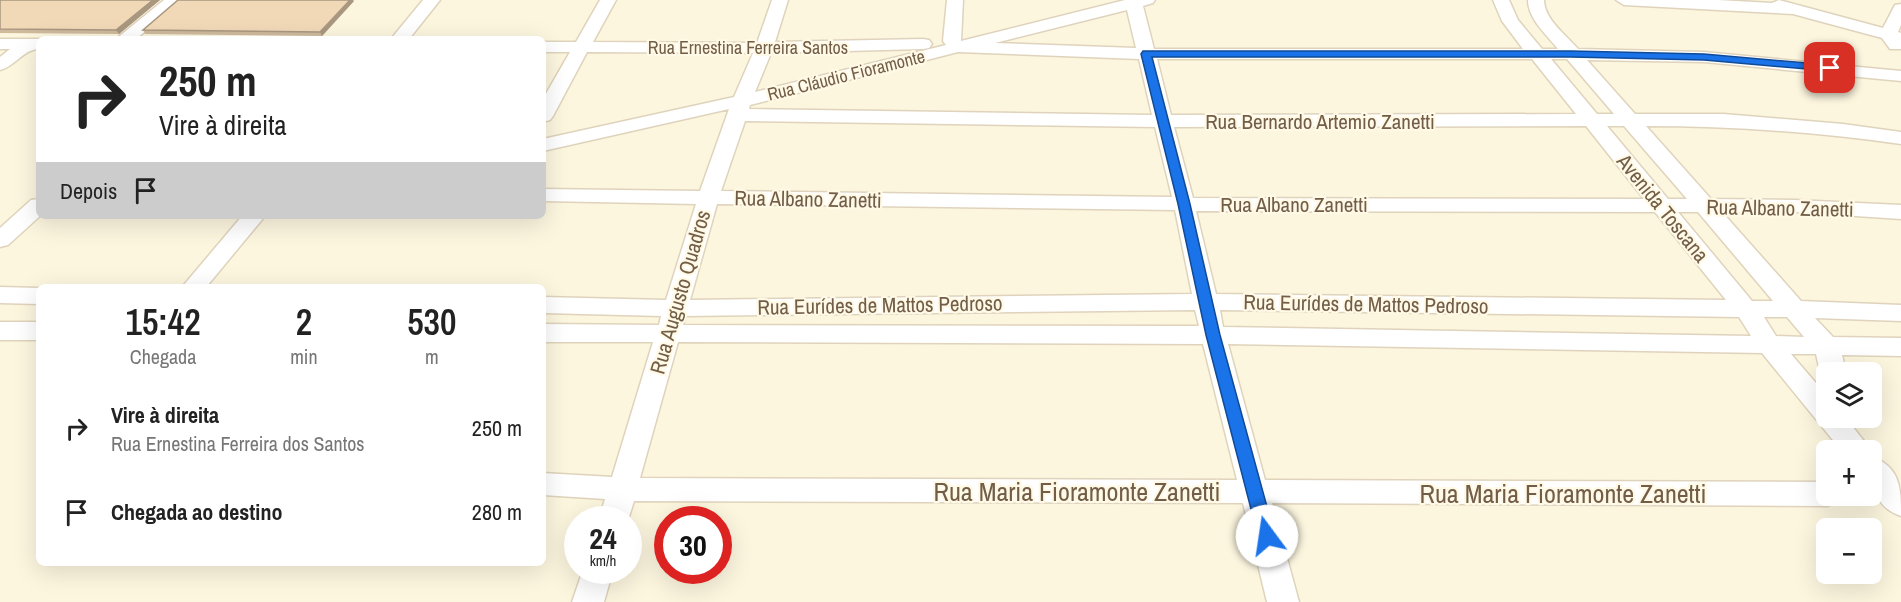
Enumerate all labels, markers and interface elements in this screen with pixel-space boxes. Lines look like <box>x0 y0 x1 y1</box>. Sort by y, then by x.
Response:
street label: Rua Ernestina Ferreira Santos <box>648 35 848 60</box>
pin <box>1804 42 1855 93</box>
street label: Rua Cláudio Fioramonte <box>765 43 927 107</box>
icon: arrive <box>1813 51 1846 84</box>
text: 250 m <box>159 53 257 109</box>
icon: right <box>60 60 138 138</box>
text: Vire à direita <box>159 107 287 143</box>
street label: Rua Bernardo Artemio Zanetti <box>1205 107 1435 136</box>
street label: Avenida Toscana <box>1610 147 1716 269</box>
icon: arrive <box>129 174 162 207</box>
text: Depois <box>60 176 117 206</box>
street label: Rua Albano Zanetti <box>734 183 882 215</box>
street label: Rua Albano Zanetti <box>1220 190 1368 219</box>
street label: Rua Albano Zanetti <box>1706 192 1854 224</box>
street label: Rua Augusto Quadros <box>643 207 717 377</box>
street label: Rua Eurídes de Mattos Pedroso <box>1243 287 1489 321</box>
street label: Rua Eurídes de Mattos Pedroso <box>757 288 1003 322</box>
text: 15:42 <box>126 298 201 346</box>
text: 2 <box>296 298 312 346</box>
text: 530 <box>407 298 456 346</box>
text: Chegada <box>130 343 196 370</box>
text: min <box>290 343 318 370</box>
text: m <box>425 343 439 370</box>
map controls <box>1816 362 1882 584</box>
button: layers <box>1816 362 1882 428</box>
text: Vire à direita <box>111 400 219 430</box>
icon: right <box>60 412 93 445</box>
text: 250 m <box>472 413 522 443</box>
text: Rua Ernestina Ferreira dos Santos <box>111 430 365 457</box>
button: + <box>1816 440 1882 506</box>
street label: Rua Maria Fioramonte Zanetti <box>934 474 1220 509</box>
street label: Rua Maria Fioramonte Zanetti <box>1420 476 1706 511</box>
icon: arrive <box>60 496 93 529</box>
text: Chegada ao destino <box>111 497 282 527</box>
text: 280 m <box>472 497 522 527</box>
position arrow <box>1235 504 1299 568</box>
speed limit sign: 30 <box>654 506 732 584</box>
text: 24 <box>589 518 617 558</box>
button: − <box>1816 518 1882 584</box>
text: km/h <box>590 550 616 571</box>

